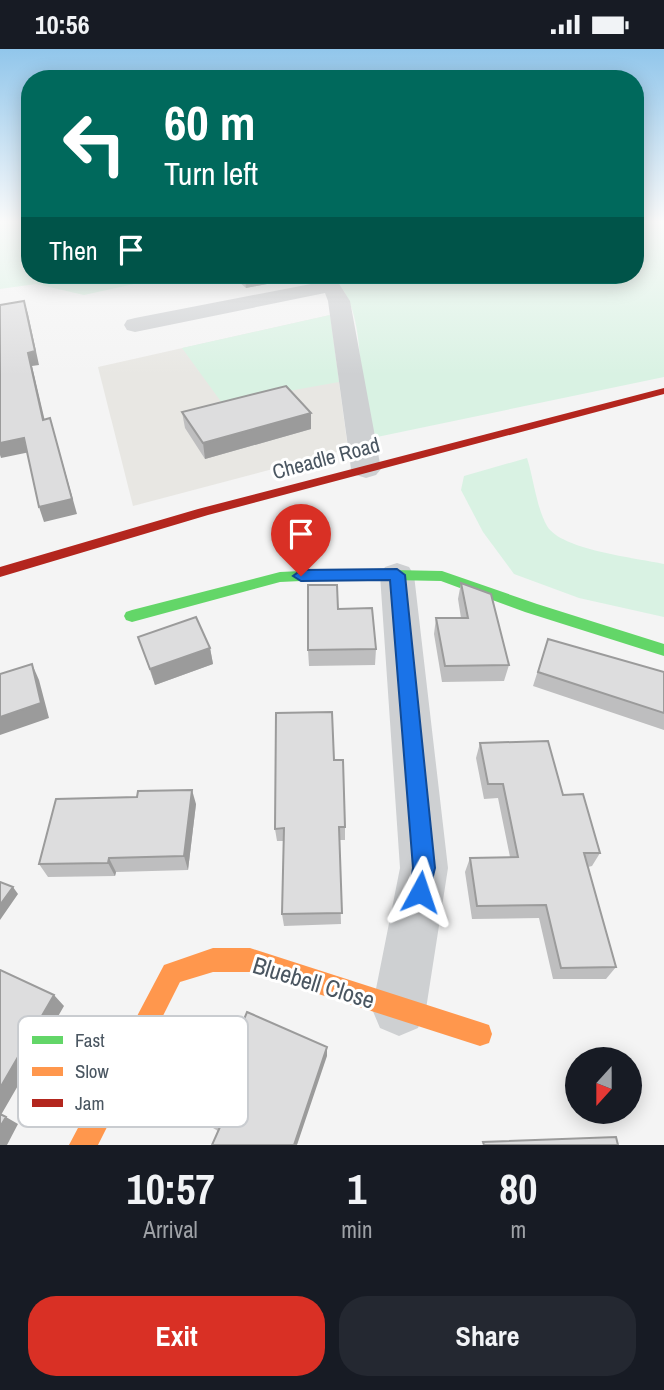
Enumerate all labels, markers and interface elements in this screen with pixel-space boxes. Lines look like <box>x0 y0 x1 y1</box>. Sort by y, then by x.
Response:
text: 10:56 <box>35 7 90 42</box>
text: 60 m <box>164 89 256 155</box>
icon: left <box>49 98 140 189</box>
text: Turn left <box>164 152 258 195</box>
icon: arrive <box>112 231 150 269</box>
text: Then <box>49 233 98 268</box>
street label: Cheadle Road <box>269 430 383 486</box>
pin <box>271 504 331 576</box>
icon: arrive <box>282 515 320 553</box>
position arrow <box>383 855 457 929</box>
street label: Bluebell Close <box>249 948 379 1016</box>
legend <box>18 1016 248 1127</box>
text: Fast <box>75 1027 105 1053</box>
north arrow <box>565 1047 642 1123</box>
map controls <box>565 1047 642 1124</box>
text: Slow <box>75 1058 110 1084</box>
text: Jam <box>75 1090 104 1116</box>
text: 10:57 <box>127 1161 215 1217</box>
text: 1 <box>347 1161 366 1217</box>
text: 80 <box>499 1161 537 1217</box>
text: Arrival <box>143 1214 198 1245</box>
text: min <box>341 1214 373 1245</box>
text: m <box>510 1214 526 1245</box>
button: Exit <box>28 1296 325 1376</box>
button: Share <box>339 1296 636 1376</box>

